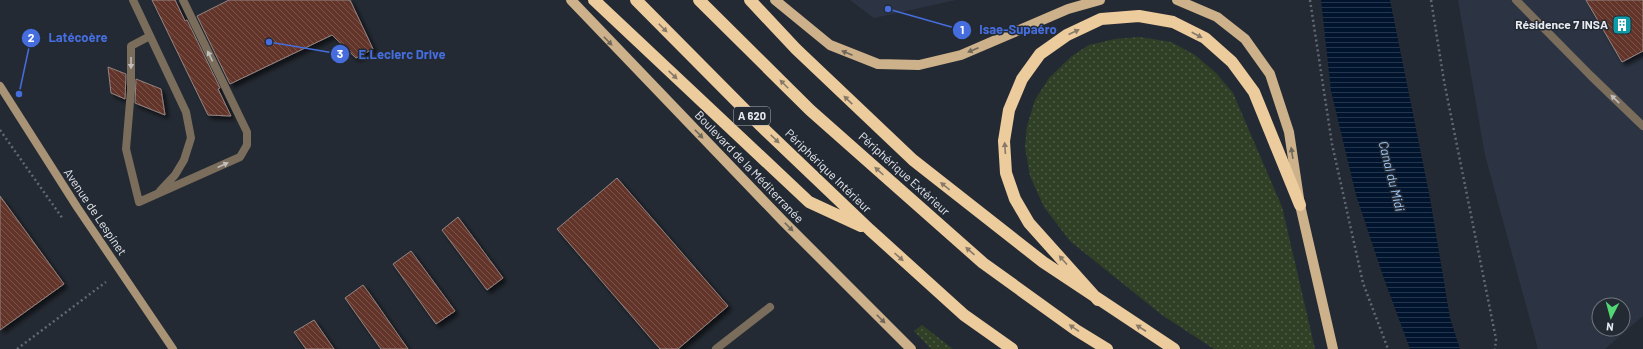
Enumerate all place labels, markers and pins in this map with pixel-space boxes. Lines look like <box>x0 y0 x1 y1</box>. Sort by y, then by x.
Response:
building icon: Résidence 7 INSA <box>1611 14 1633 36</box>
callout: Isae-Supaéro <box>952 17 1065 42</box>
place label: Résidence 7 INSA <box>1515 17 1608 31</box>
callout: Latécoère <box>21 25 116 50</box>
callout: E.Leclerc Drive <box>330 42 453 67</box>

